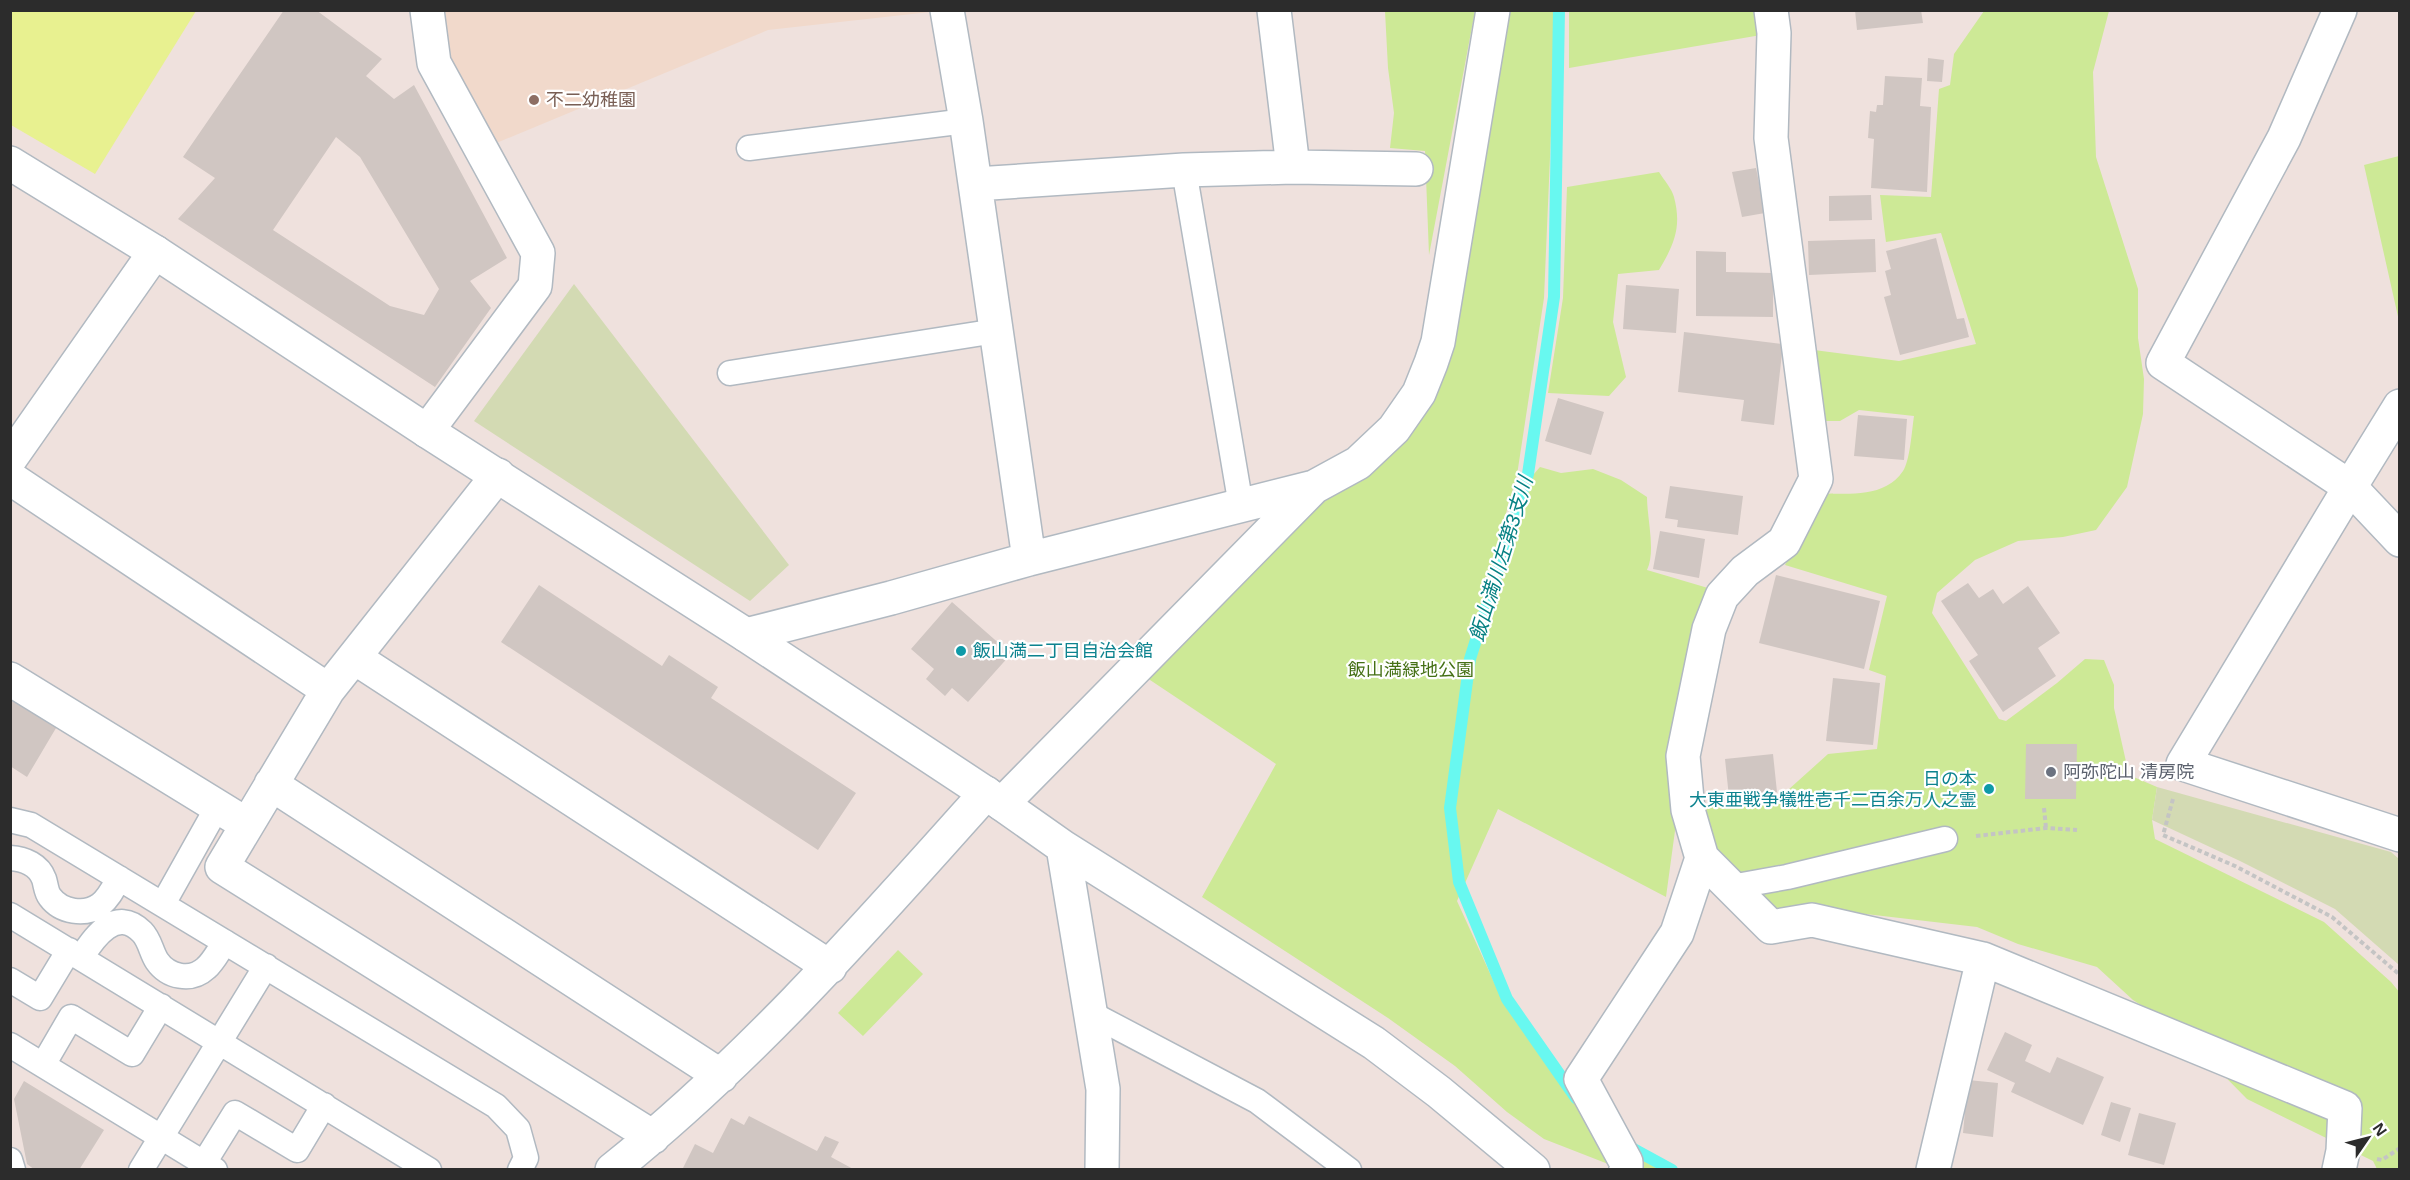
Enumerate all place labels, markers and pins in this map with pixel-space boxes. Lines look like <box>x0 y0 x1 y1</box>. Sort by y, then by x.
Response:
place label: 不二幼稚園 <box>546 90 636 110</box>
marker: 不二幼稚園 <box>527 93 541 107</box>
place label: 飯山満二丁目自治会館 <box>973 641 1153 661</box>
marker: 飯山満二丁目自治会館 <box>954 644 968 658</box>
place label: 阿弥陀山 清房院 <box>2063 762 2194 782</box>
marker: 阿弥陀山 清房院 <box>2044 765 2058 779</box>
place label: 日の本 大東亜戦争犠牲壱千二百余万人之霊 <box>1689 769 1977 810</box>
marker: 日の本 大東亜戦争犠牲壱千二百余万人之霊 <box>1982 782 1996 796</box>

